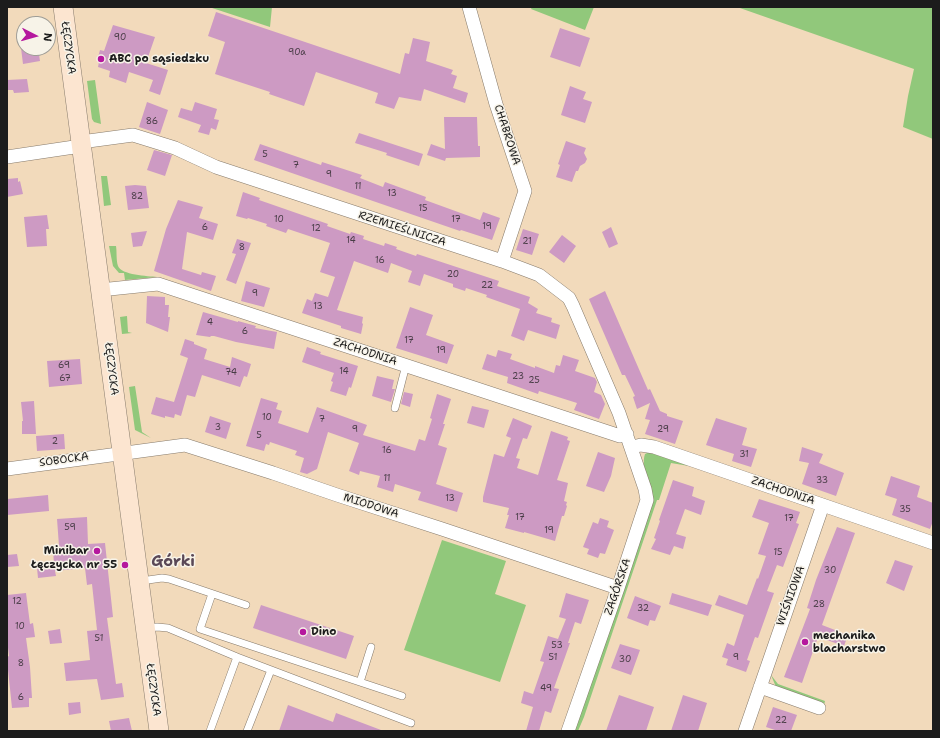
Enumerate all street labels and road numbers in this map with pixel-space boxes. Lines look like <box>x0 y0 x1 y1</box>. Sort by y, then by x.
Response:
street label: ŁĘCZYCKA <box>58 21 78 75</box>
street label: CHABROWA <box>491 103 523 167</box>
street label: RZEMIEŚLNICZA <box>357 209 447 249</box>
street label: ZACHODNIA <box>332 336 398 368</box>
street label: ŁĘCZYCKA <box>101 342 121 396</box>
street label: SOBOCKA <box>38 450 90 470</box>
street label: ZACHODNIA <box>750 474 816 508</box>
street label: MIODOWA <box>342 491 400 521</box>
street label: ZAGÓRSKA <box>602 557 634 617</box>
street label: WIŚNIOWA <box>774 564 808 628</box>
street label: ŁĘCZYCKA <box>143 663 163 717</box>

